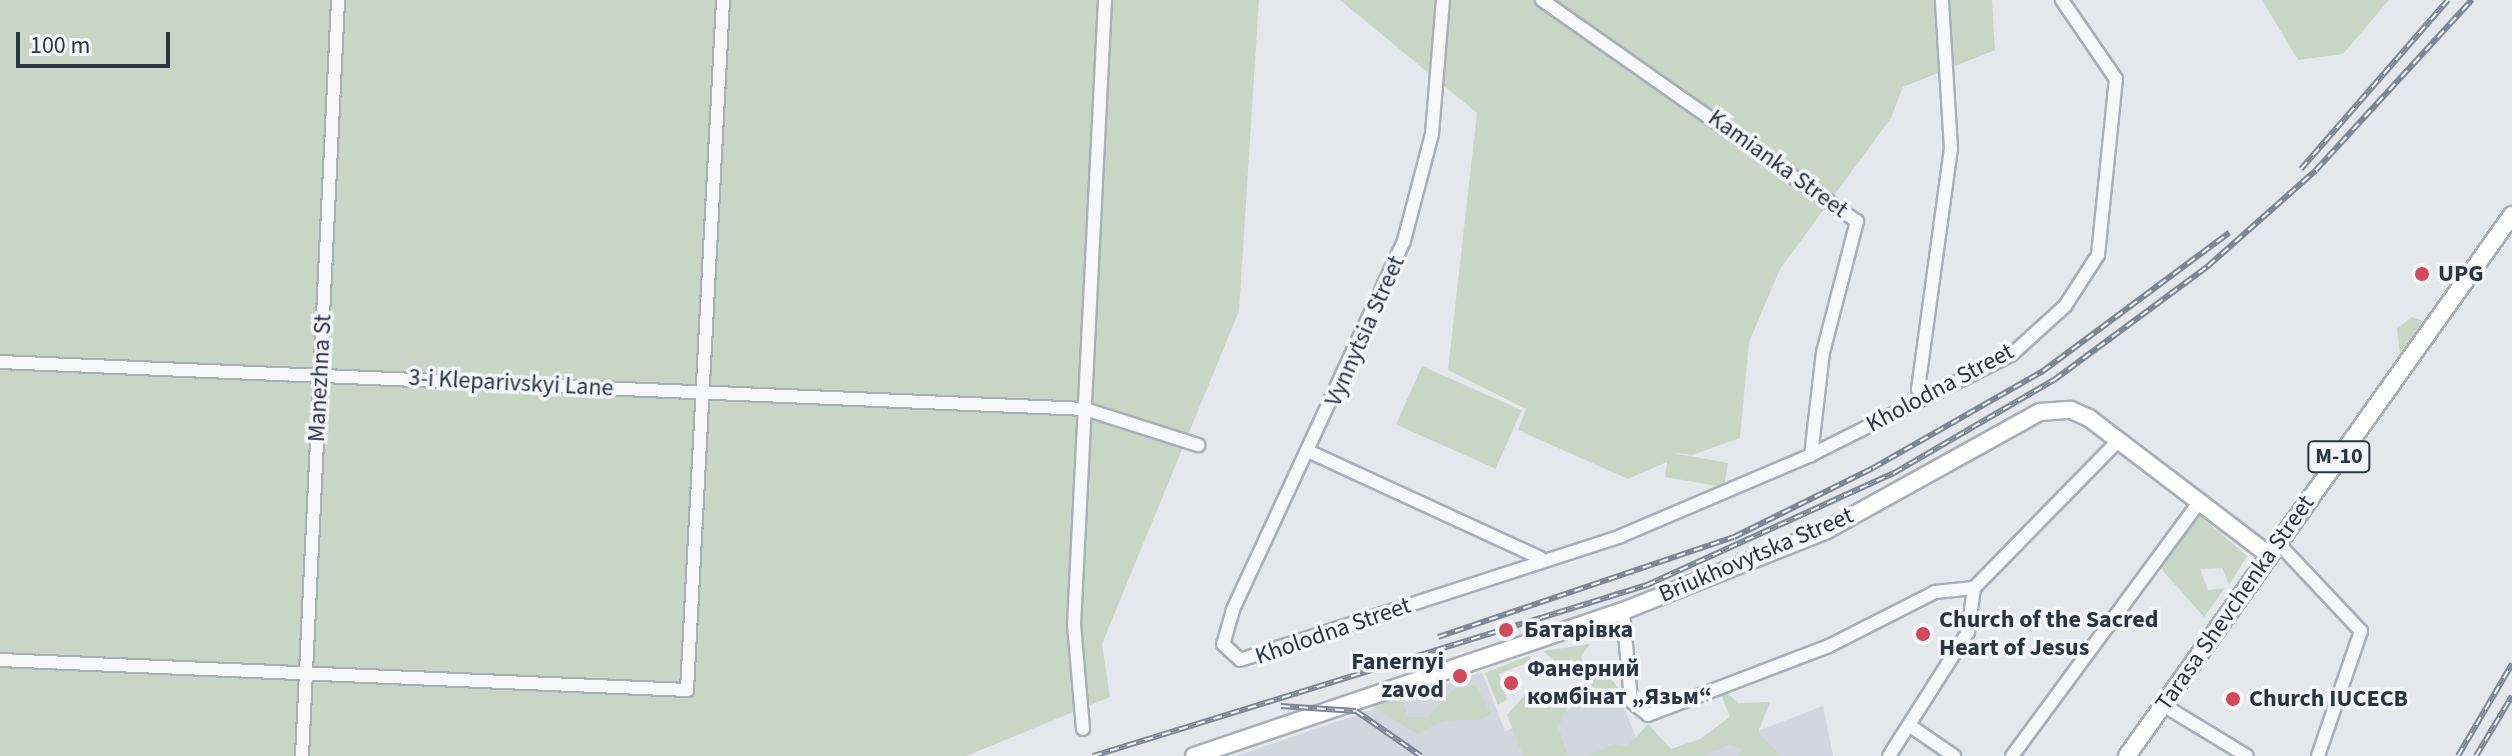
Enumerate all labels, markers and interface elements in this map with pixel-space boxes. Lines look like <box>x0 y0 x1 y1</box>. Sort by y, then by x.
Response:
scale bar <box>20 16 174 66</box>
text: 100 m <box>30 28 90 63</box>
street label: Kamianka Street <box>1703 104 1853 224</box>
street label: Vynnytsia Street <box>1319 251 1411 411</box>
place label: UPG <box>2438 260 2484 288</box>
marker: UPG <box>2413 265 2431 283</box>
street label: Manezhna St <box>302 313 338 443</box>
street label: Kholodna Street <box>1861 337 2019 439</box>
street label: 3-i Kleparivskyi Lane <box>408 363 614 403</box>
road number: М-10 <box>2307 439 2371 475</box>
street label: Tarasa Shevchenka Street <box>2150 490 2320 716</box>
street label: Briukhovytska Street <box>1655 501 1857 609</box>
street label: Kholodna Street <box>1251 591 1415 671</box>
place label: Church of the Sacred Heart of Jesus <box>1939 606 2158 662</box>
place label: Батарівка <box>1524 616 1633 644</box>
marker: Батарівка <box>1495 619 1517 641</box>
marker: Church of the Sacred Heart of Jesus <box>1914 625 1932 643</box>
place label: Fanernyi zavod <box>1351 648 1444 704</box>
place label: Фанерний комбінат „Язьм“ <box>1527 655 1712 711</box>
marker: Fanernyi zavod <box>1451 667 1469 685</box>
marker: Фанерний комбінат „Язьм“ <box>1502 674 1520 692</box>
place label: Church IUCECB <box>2249 685 2408 713</box>
marker: Church IUCECB <box>2224 690 2242 708</box>

